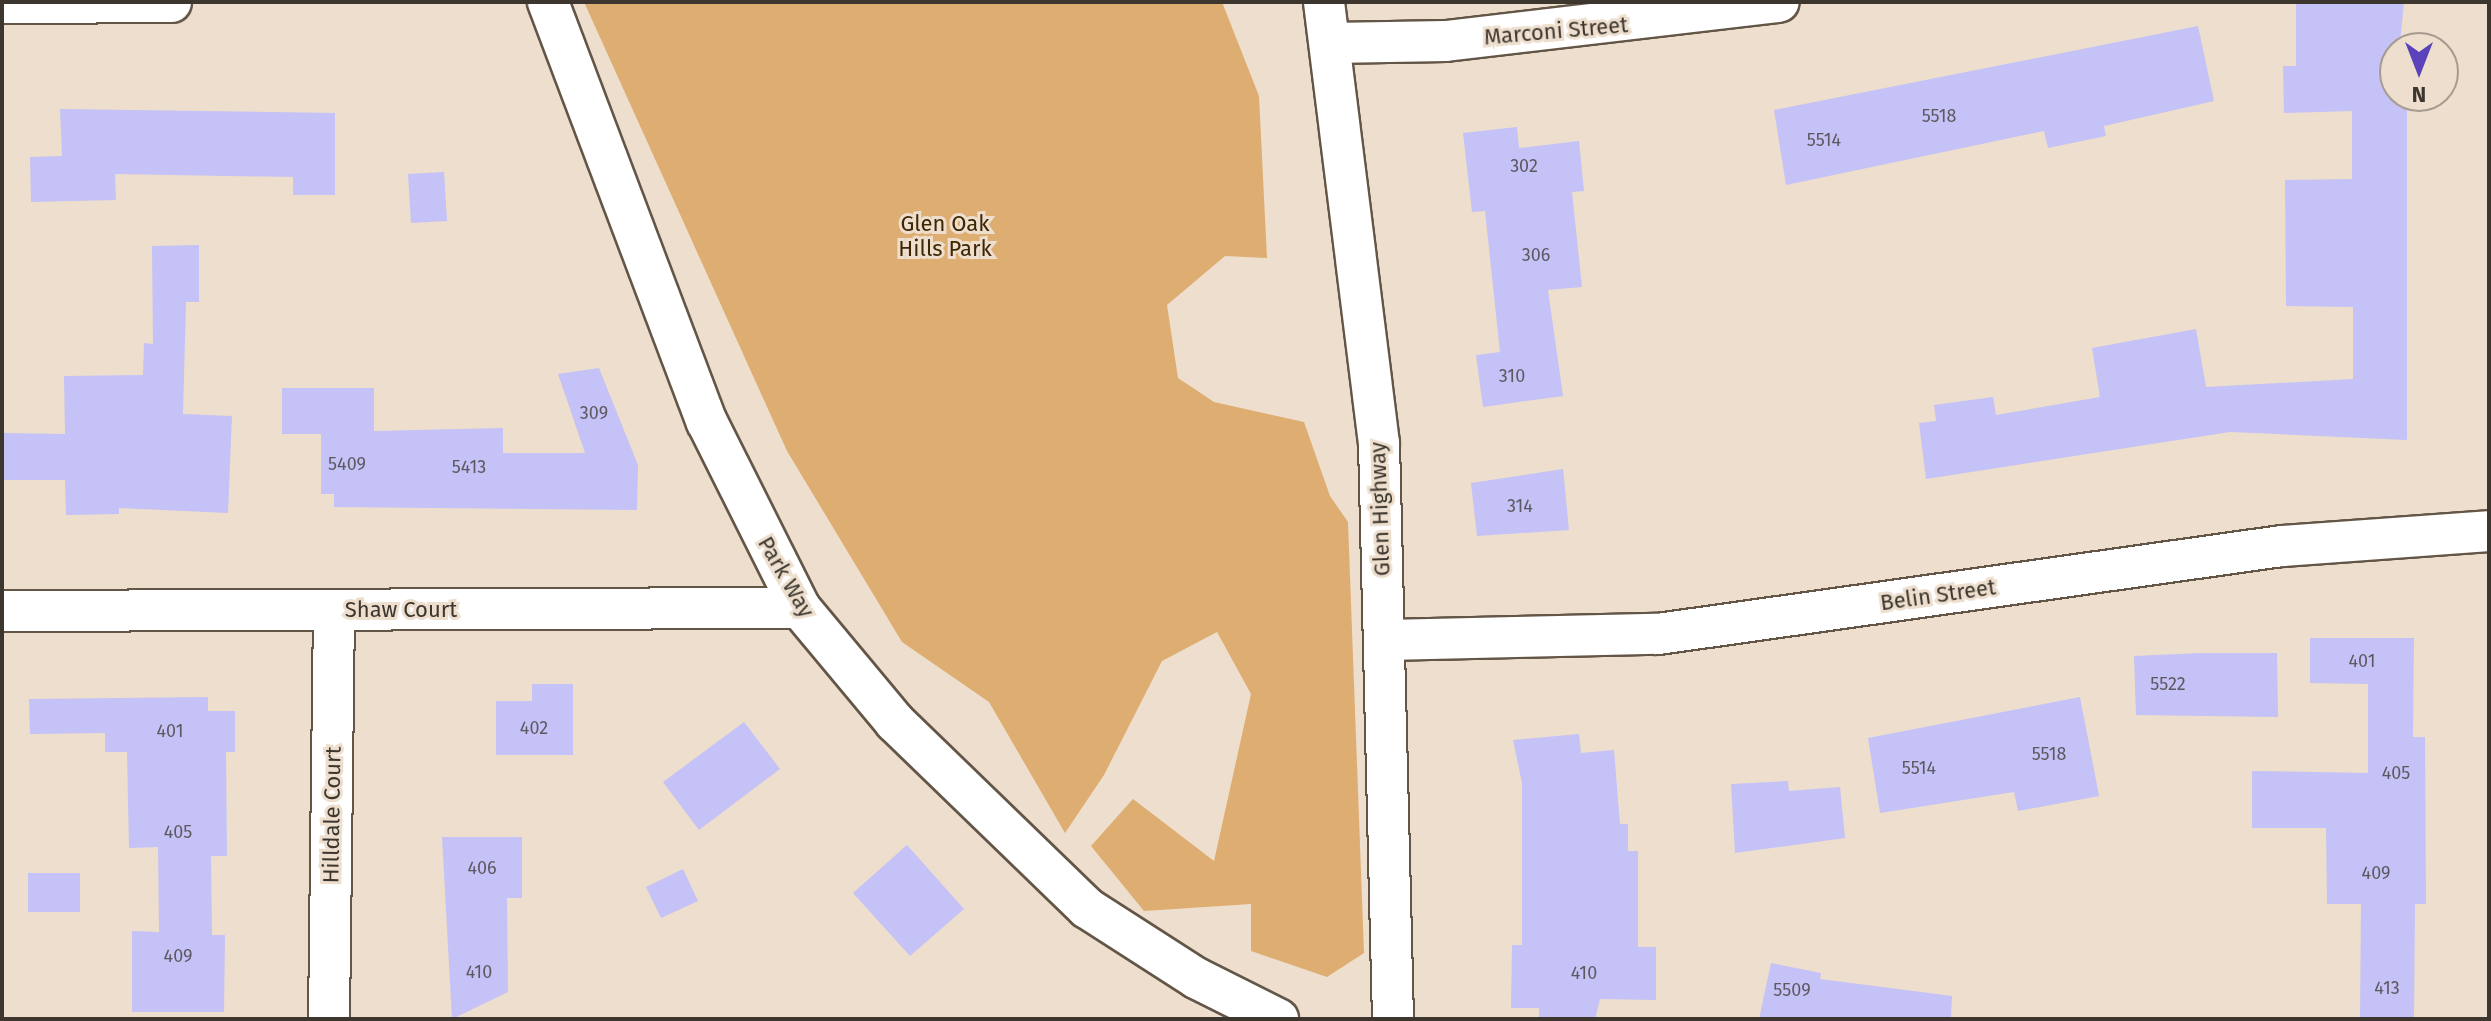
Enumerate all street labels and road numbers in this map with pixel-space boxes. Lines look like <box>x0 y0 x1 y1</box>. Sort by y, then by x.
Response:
street label: Marconi Street <box>1483 12 1629 50</box>
street label: Glen Highway <box>1364 441 1396 577</box>
street label: Park Way <box>752 532 820 622</box>
street label: Belin Street <box>1879 574 1997 616</box>
street label: Shaw Court <box>345 597 457 623</box>
street label: Hilldale Court <box>318 746 346 884</box>

